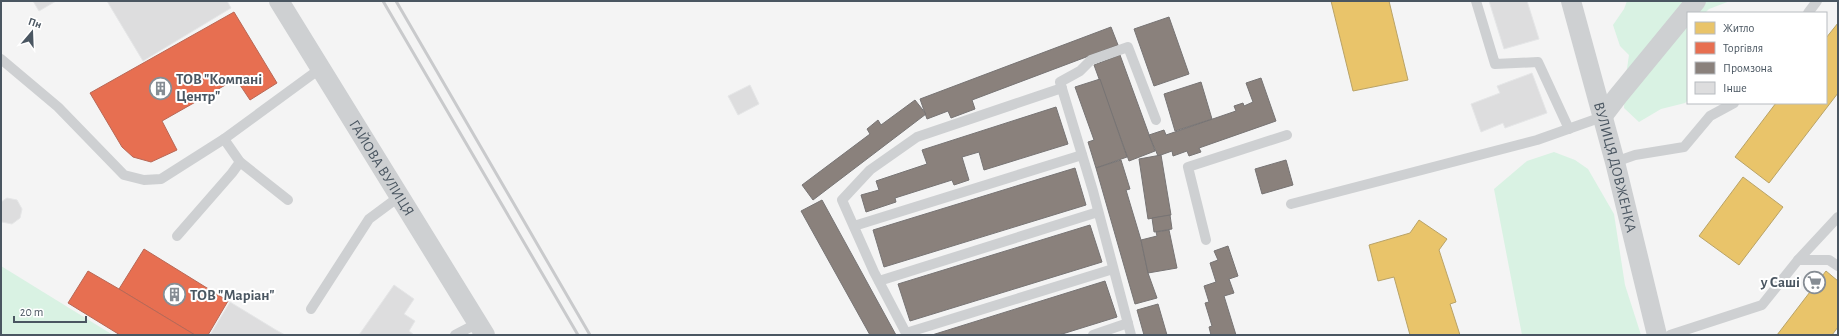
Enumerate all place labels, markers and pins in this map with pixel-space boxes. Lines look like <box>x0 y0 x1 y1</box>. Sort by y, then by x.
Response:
place label: ТОВ "Компані Центр" <box>176 72 262 104</box>
building icon: ТОВ "Компані Центр" <box>147 75 173 101</box>
supermarket icon: у Саші <box>1802 269 1828 295</box>
place label: у Саші <box>1760 275 1800 290</box>
building icon: ТОВ "Маріан" <box>161 282 187 308</box>
place label: ТОВ "Маріан" <box>190 288 275 303</box>

